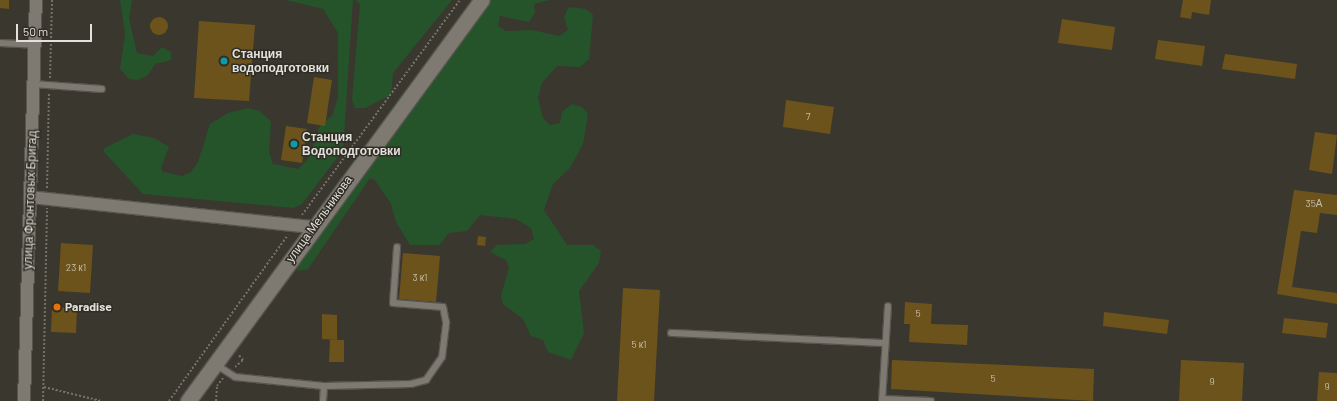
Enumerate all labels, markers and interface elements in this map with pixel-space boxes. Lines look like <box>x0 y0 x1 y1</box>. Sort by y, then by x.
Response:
scale bar <box>18 16 94 42</box>
text: 50 m <box>23 24 48 38</box>
place label: Станция водоподготовки <box>232 47 329 75</box>
marker: Станция водоподготовки <box>219 56 229 66</box>
house number: 7 <box>806 111 810 123</box>
street label: улица Фронтовых Бригад <box>20 130 40 270</box>
place label: Станция Водоподготовки <box>302 130 401 158</box>
marker: Станция Водоподготовки <box>289 139 299 149</box>
street label: улица Мельникова <box>283 173 355 265</box>
house number: 35А <box>1306 198 1322 210</box>
house number: 23 к1 <box>66 262 86 274</box>
house number: 3 к1 <box>412 272 428 284</box>
place label: Paradise <box>65 300 112 314</box>
marker: Paradise <box>52 302 62 312</box>
house number: 5 <box>915 308 921 320</box>
house number: 5 к1 <box>631 339 647 351</box>
house number: 5 <box>990 373 996 385</box>
house number: 9 <box>1209 376 1215 388</box>
house number: 9 <box>1324 381 1330 393</box>

